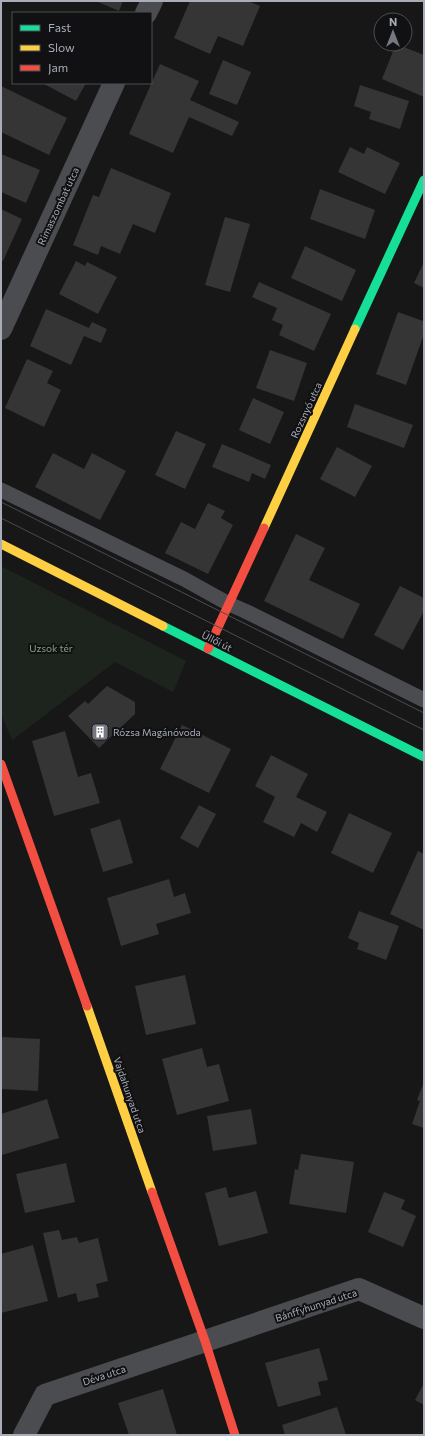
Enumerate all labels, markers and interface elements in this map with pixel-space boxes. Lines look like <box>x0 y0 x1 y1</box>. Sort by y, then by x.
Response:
legend <box>12 12 152 84</box>
north arrow <box>373 12 413 52</box>
text: N <box>389 15 397 28</box>
text: Fast <box>48 20 71 34</box>
text: Slow <box>48 40 75 54</box>
text: Jam <box>48 60 68 75</box>
street label: Rimaszombat utca <box>35 165 81 247</box>
street label: Rozsnyó utca <box>288 380 324 440</box>
street label: Üllői út <box>200 628 234 654</box>
park label: Uzsok tér <box>29 642 73 654</box>
building icon: Rózsa Magánóvoda <box>90 722 110 742</box>
place label: Rózsa Magánóvoda <box>113 726 201 738</box>
street label: Vajdahunyad utca <box>111 1055 149 1135</box>
street label: Bánffyhunyad utca <box>274 1286 358 1324</box>
street label: Déva utca <box>81 1362 127 1388</box>

